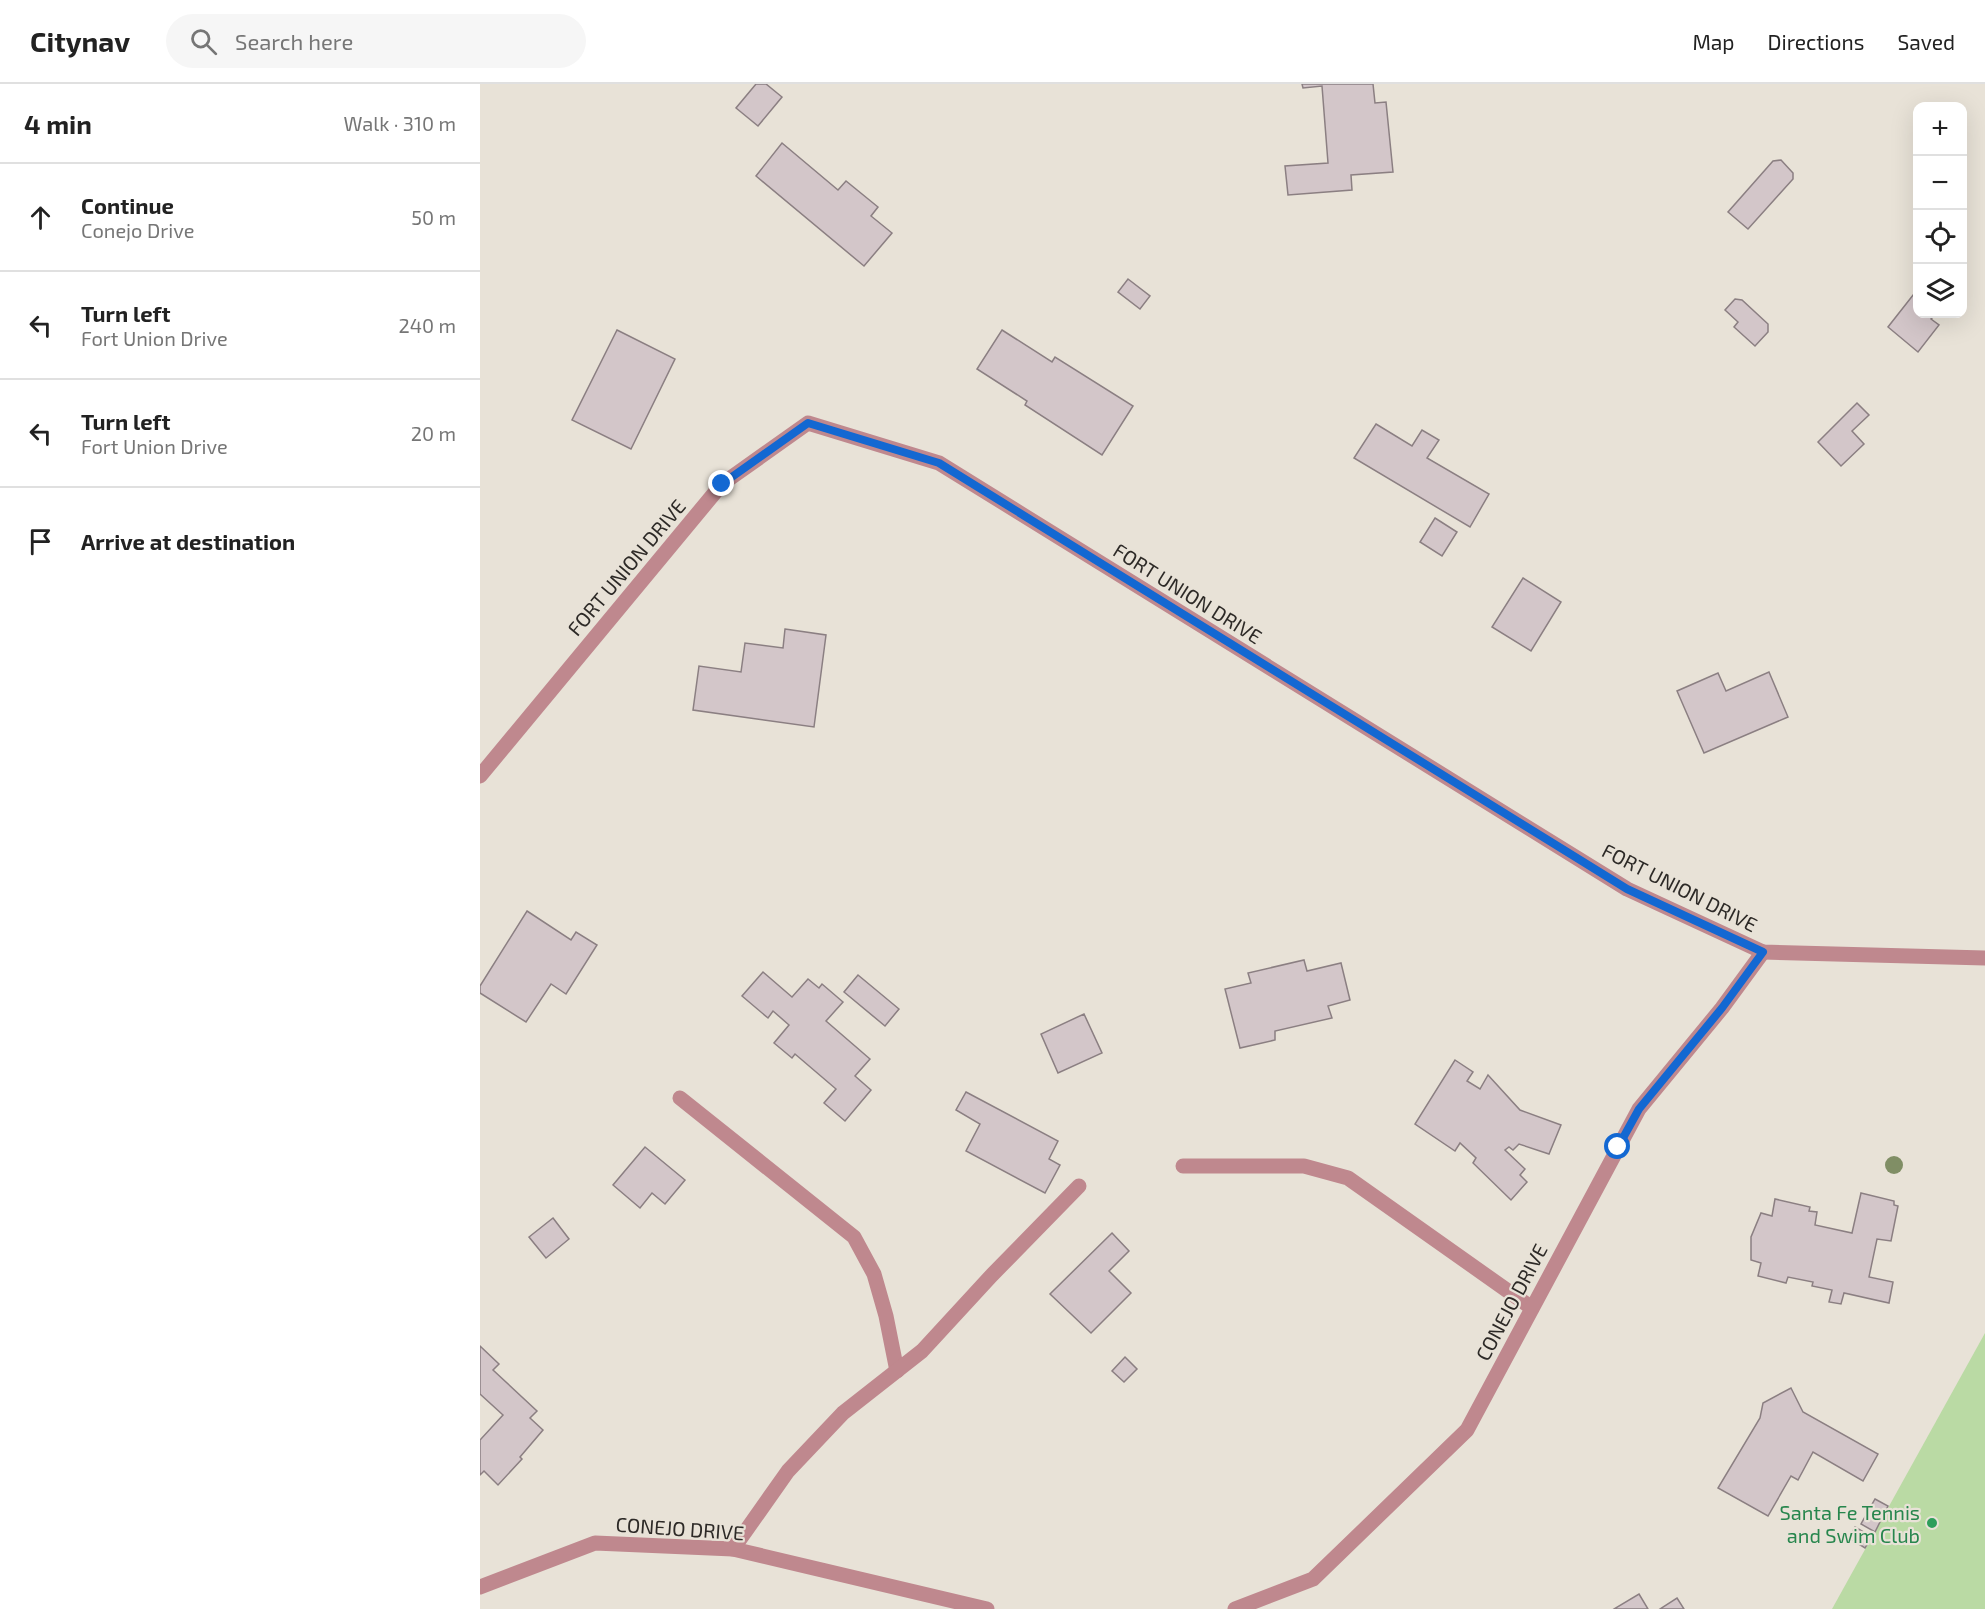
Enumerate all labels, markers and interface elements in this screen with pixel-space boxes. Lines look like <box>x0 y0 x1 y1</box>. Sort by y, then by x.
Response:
search box <box>166 14 586 68</box>
text: Citynav <box>30 24 130 58</box>
icon: search <box>187 25 220 58</box>
text: Search here <box>235 28 353 54</box>
text: Map <box>1692 29 1735 54</box>
text: Directions <box>1768 29 1864 54</box>
text: Saved <box>1897 29 1955 54</box>
map controls <box>1913 102 1967 318</box>
button: + <box>1913 102 1967 156</box>
text: 4 min <box>24 108 92 139</box>
text: Walk · 310 m <box>344 111 456 135</box>
button: − <box>1913 156 1967 210</box>
text: Continue <box>81 192 174 218</box>
icon: ahead <box>24 201 57 234</box>
text: 50 m <box>411 205 456 229</box>
button: locate <box>1913 210 1967 264</box>
text: Conejo Drive <box>81 218 194 242</box>
button: layers <box>1913 264 1967 318</box>
text: Turn left <box>81 300 170 326</box>
icon: left <box>24 309 57 342</box>
text: 240 m <box>398 313 456 337</box>
text: Fort Union Drive <box>81 326 228 350</box>
text: Turn left <box>81 408 170 434</box>
icon: left <box>24 417 57 450</box>
text: 20 m <box>411 421 456 445</box>
text: Fort Union Drive <box>81 434 228 458</box>
route end <box>708 470 734 496</box>
street label: FORT UNION DRIVE <box>562 494 690 640</box>
icon: arrive <box>24 525 57 558</box>
text: Arrive at destination <box>81 528 295 554</box>
street label: FORT UNION DRIVE <box>1109 538 1267 648</box>
street label: FORT UNION DRIVE <box>1599 838 1761 936</box>
route start <box>1604 1133 1630 1159</box>
street label: CONEJO DRIVE <box>1470 1240 1552 1364</box>
place label: Santa Fe Tennis and Swim Club <box>1779 1500 1920 1547</box>
street label: CONEJO DRIVE <box>615 1512 745 1544</box>
marker: Santa Fe Tennis and Swim Club <box>1925 1516 1939 1530</box>

